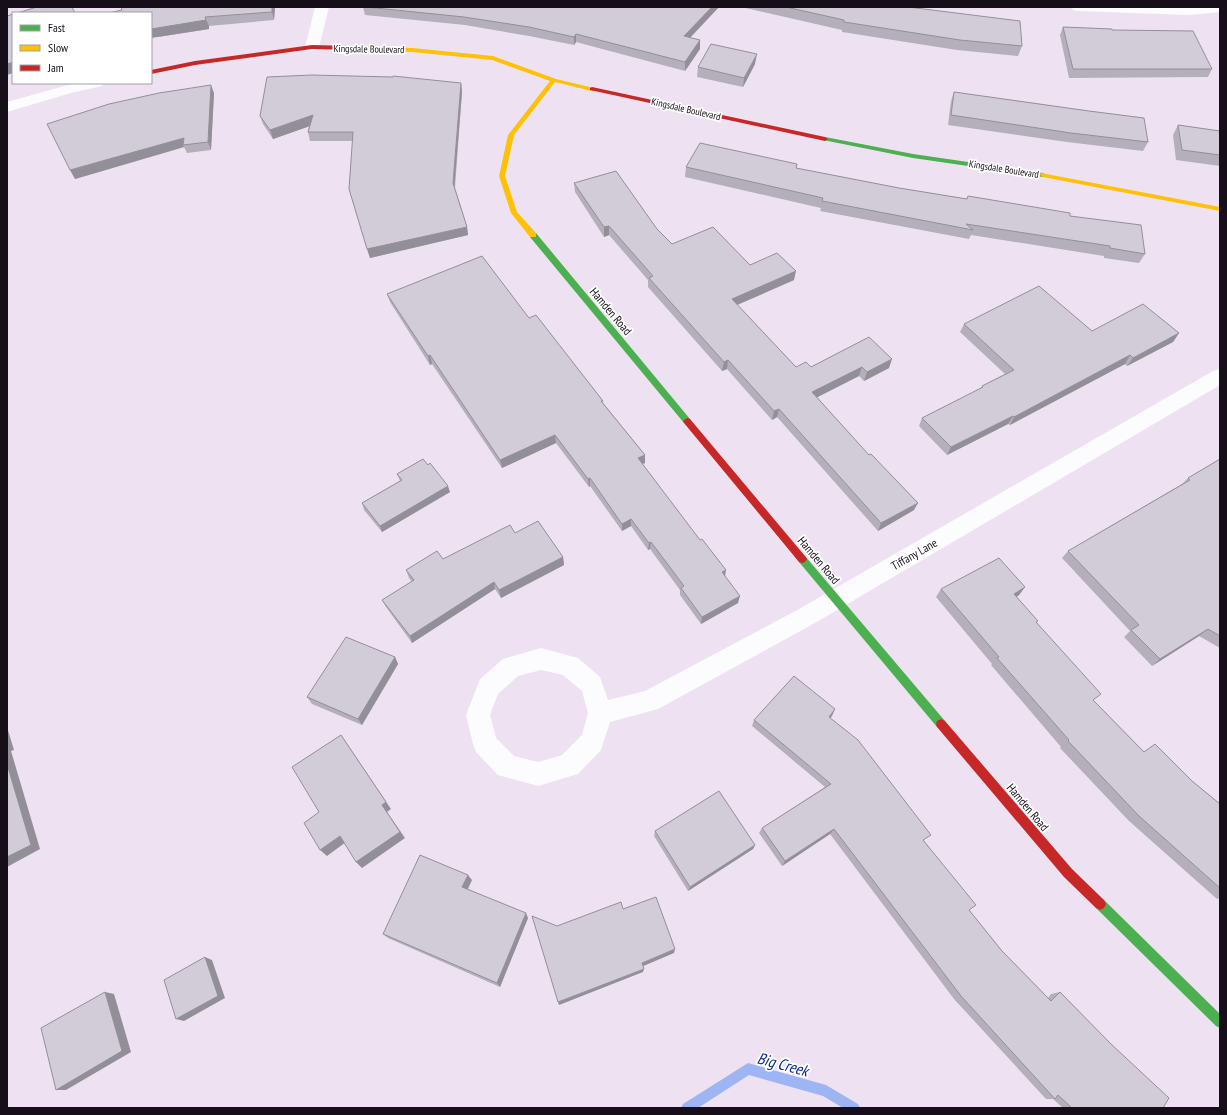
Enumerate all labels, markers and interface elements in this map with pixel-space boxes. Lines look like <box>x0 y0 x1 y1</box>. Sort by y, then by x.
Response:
legend <box>12 12 152 84</box>
text: Fast <box>48 20 66 35</box>
text: Slow <box>48 40 69 55</box>
street label: Kingsdale Boulevard <box>334 42 404 56</box>
text: Jam <box>47 60 64 75</box>
street label: Kingsdale Boulevard <box>650 95 722 123</box>
street label: Kingsdale Boulevard <box>968 157 1040 181</box>
street label: Hamden Road <box>587 284 635 338</box>
street label: Hamden Road <box>795 533 843 587</box>
street label: Tiffany Lane <box>888 535 940 573</box>
street label: Hamden Road <box>1004 780 1052 834</box>
water label: Big Creek <box>755 1048 812 1081</box>

